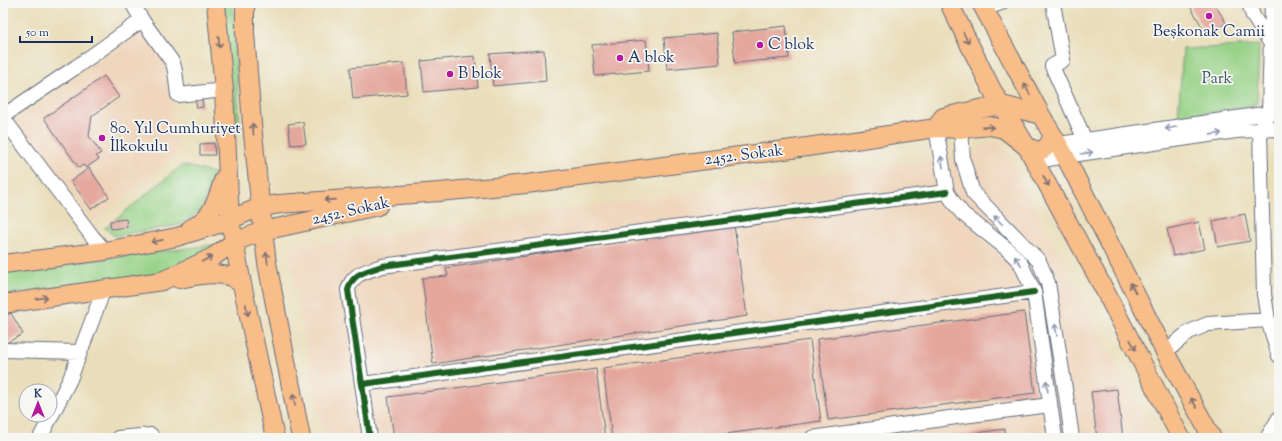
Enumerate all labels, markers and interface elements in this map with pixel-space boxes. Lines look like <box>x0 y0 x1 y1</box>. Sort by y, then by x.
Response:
marker: Beşkonak Camii <box>1204 11 1214 21</box>
scale bar <box>20 18 92 44</box>
place label: Beşkonak Camii <box>1153 21 1266 44</box>
text: 50 m <box>25 24 49 42</box>
one-way arrow <box>963 32 971 44</box>
place label: C blok <box>768 34 815 57</box>
one-way arrow <box>216 35 223 48</box>
marker: C blok <box>755 40 765 50</box>
place label: A blok <box>628 47 675 70</box>
marker: A blok <box>615 53 625 63</box>
place label: B blok <box>458 63 502 86</box>
park label: Park <box>1202 68 1233 91</box>
marker: B blok <box>445 69 455 79</box>
one-way arrow <box>1023 83 1030 95</box>
place label: 80. Yıl Cumhuriyet İlkokulu <box>110 118 241 159</box>
one-way arrow <box>249 123 256 136</box>
one-way arrow <box>982 123 995 131</box>
one-way arrow <box>1165 124 1178 132</box>
one-way arrow <box>1209 130 1222 138</box>
marker: 80. Yıl Cumhuriyet İlkokulu <box>97 133 107 143</box>
street label: 2452. Sokak <box>703 140 785 172</box>
one-way arrow <box>1080 149 1093 157</box>
one-way arrow <box>937 156 945 169</box>
one-way arrow <box>1042 175 1050 187</box>
street label: 2452. Sokak <box>310 192 392 232</box>
one-way arrow <box>324 197 337 204</box>
one-way arrow <box>993 215 1003 225</box>
one-way arrow <box>151 237 164 245</box>
one-way arrow <box>263 252 270 265</box>
one-way arrow <box>201 255 213 262</box>
one-way arrow <box>1013 255 1022 266</box>
one-way arrow <box>1129 283 1136 295</box>
one-way arrow <box>35 294 48 302</box>
one-way arrow <box>244 303 252 316</box>
one-way arrow <box>1052 324 1060 337</box>
one-way arrow <box>1130 339 1137 351</box>
one-way arrow <box>1043 379 1051 392</box>
north arrow <box>18 383 58 423</box>
text: K <box>33 386 42 402</box>
one-way arrow <box>289 394 297 407</box>
one-way arrow <box>1189 397 1197 409</box>

